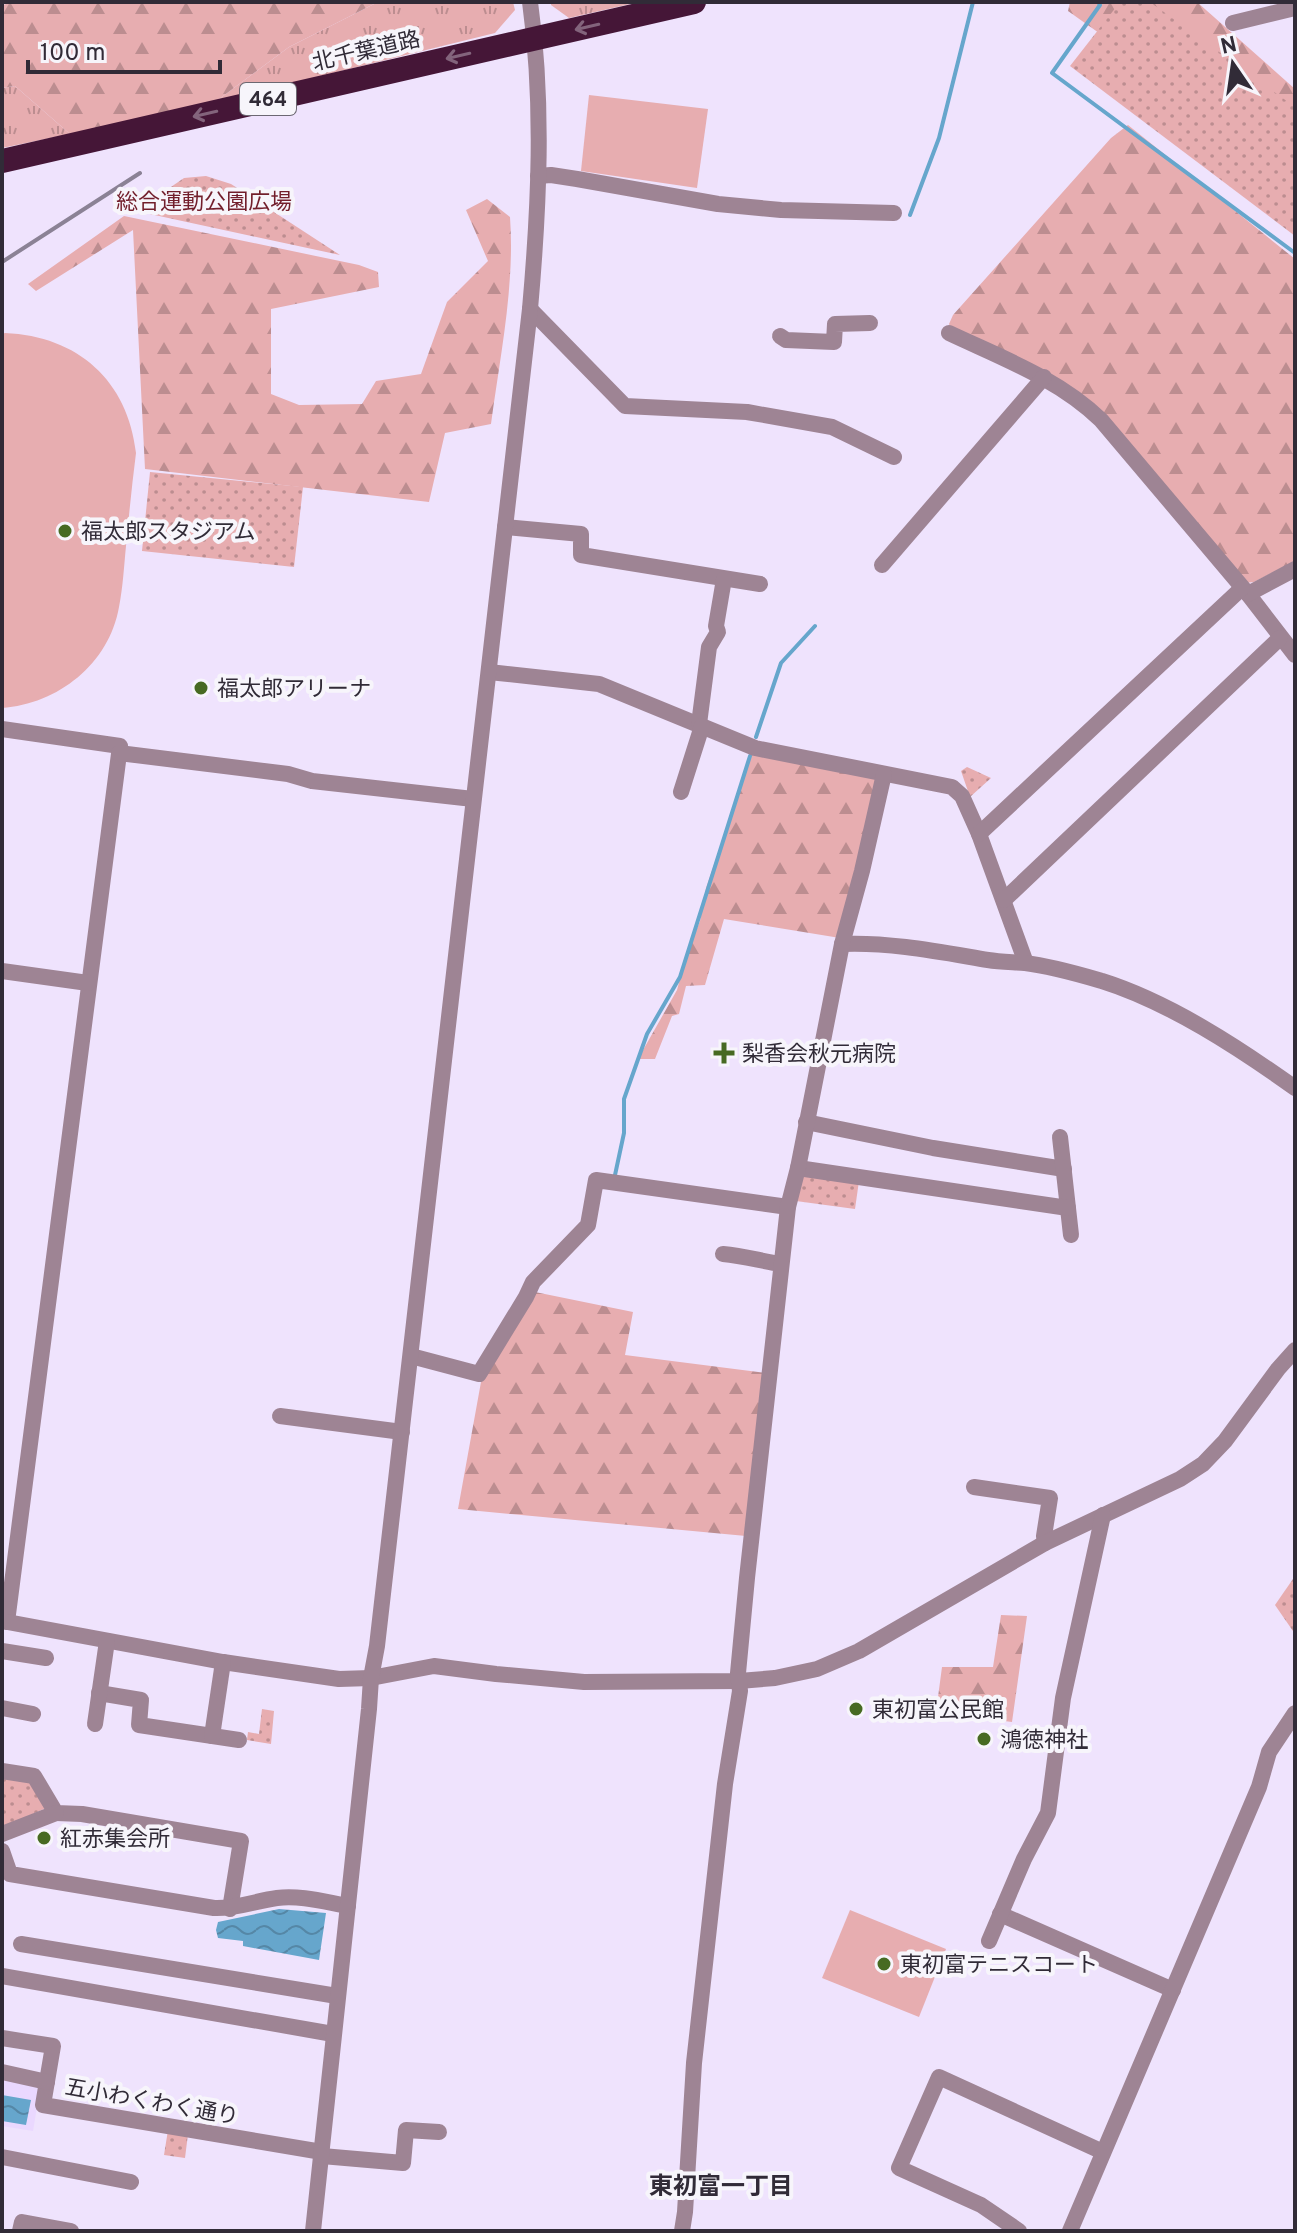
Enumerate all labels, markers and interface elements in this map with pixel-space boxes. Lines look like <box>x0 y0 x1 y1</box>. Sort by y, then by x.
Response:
one-way arrow <box>574 20 600 35</box>
scale bar <box>28 24 220 74</box>
north arrow <box>1193 24 1273 104</box>
street label: 北千葉道路 <box>310 27 423 78</box>
text: N <box>1218 32 1240 62</box>
text: 100 m <box>40 39 106 69</box>
one-way arrow <box>446 49 472 64</box>
road number: 464 <box>240 83 296 115</box>
one-way arrow <box>192 107 218 122</box>
park label: 総合運動公園広場 <box>116 190 292 217</box>
place label: 福太郎スタジアム <box>81 520 255 547</box>
marker: 福太郎スタジアム <box>56 522 74 540</box>
place label: 福太郎アリーナ <box>217 677 371 704</box>
marker: 福太郎アリーナ <box>192 679 210 697</box>
marker: 梨香会秋元病院 <box>713 1042 735 1064</box>
place label: 梨香会秋元病院 <box>742 1042 896 1069</box>
place label: 東初富公民館 <box>872 1698 1004 1725</box>
marker: 東初富公民館 <box>847 1700 865 1718</box>
place label: 鴻徳神社 <box>1000 1728 1088 1755</box>
marker: 鴻徳神社 <box>975 1730 993 1748</box>
place label: 紅赤集会所 <box>60 1827 170 1854</box>
marker: 紅赤集会所 <box>35 1829 53 1847</box>
place label: 東初富テニスコート <box>900 1953 1098 1980</box>
marker: 東初富テニスコート <box>875 1955 893 1973</box>
street label: 五小わくわく通り <box>63 2075 241 2132</box>
district label: 東初富一丁目 <box>649 2173 793 2203</box>

